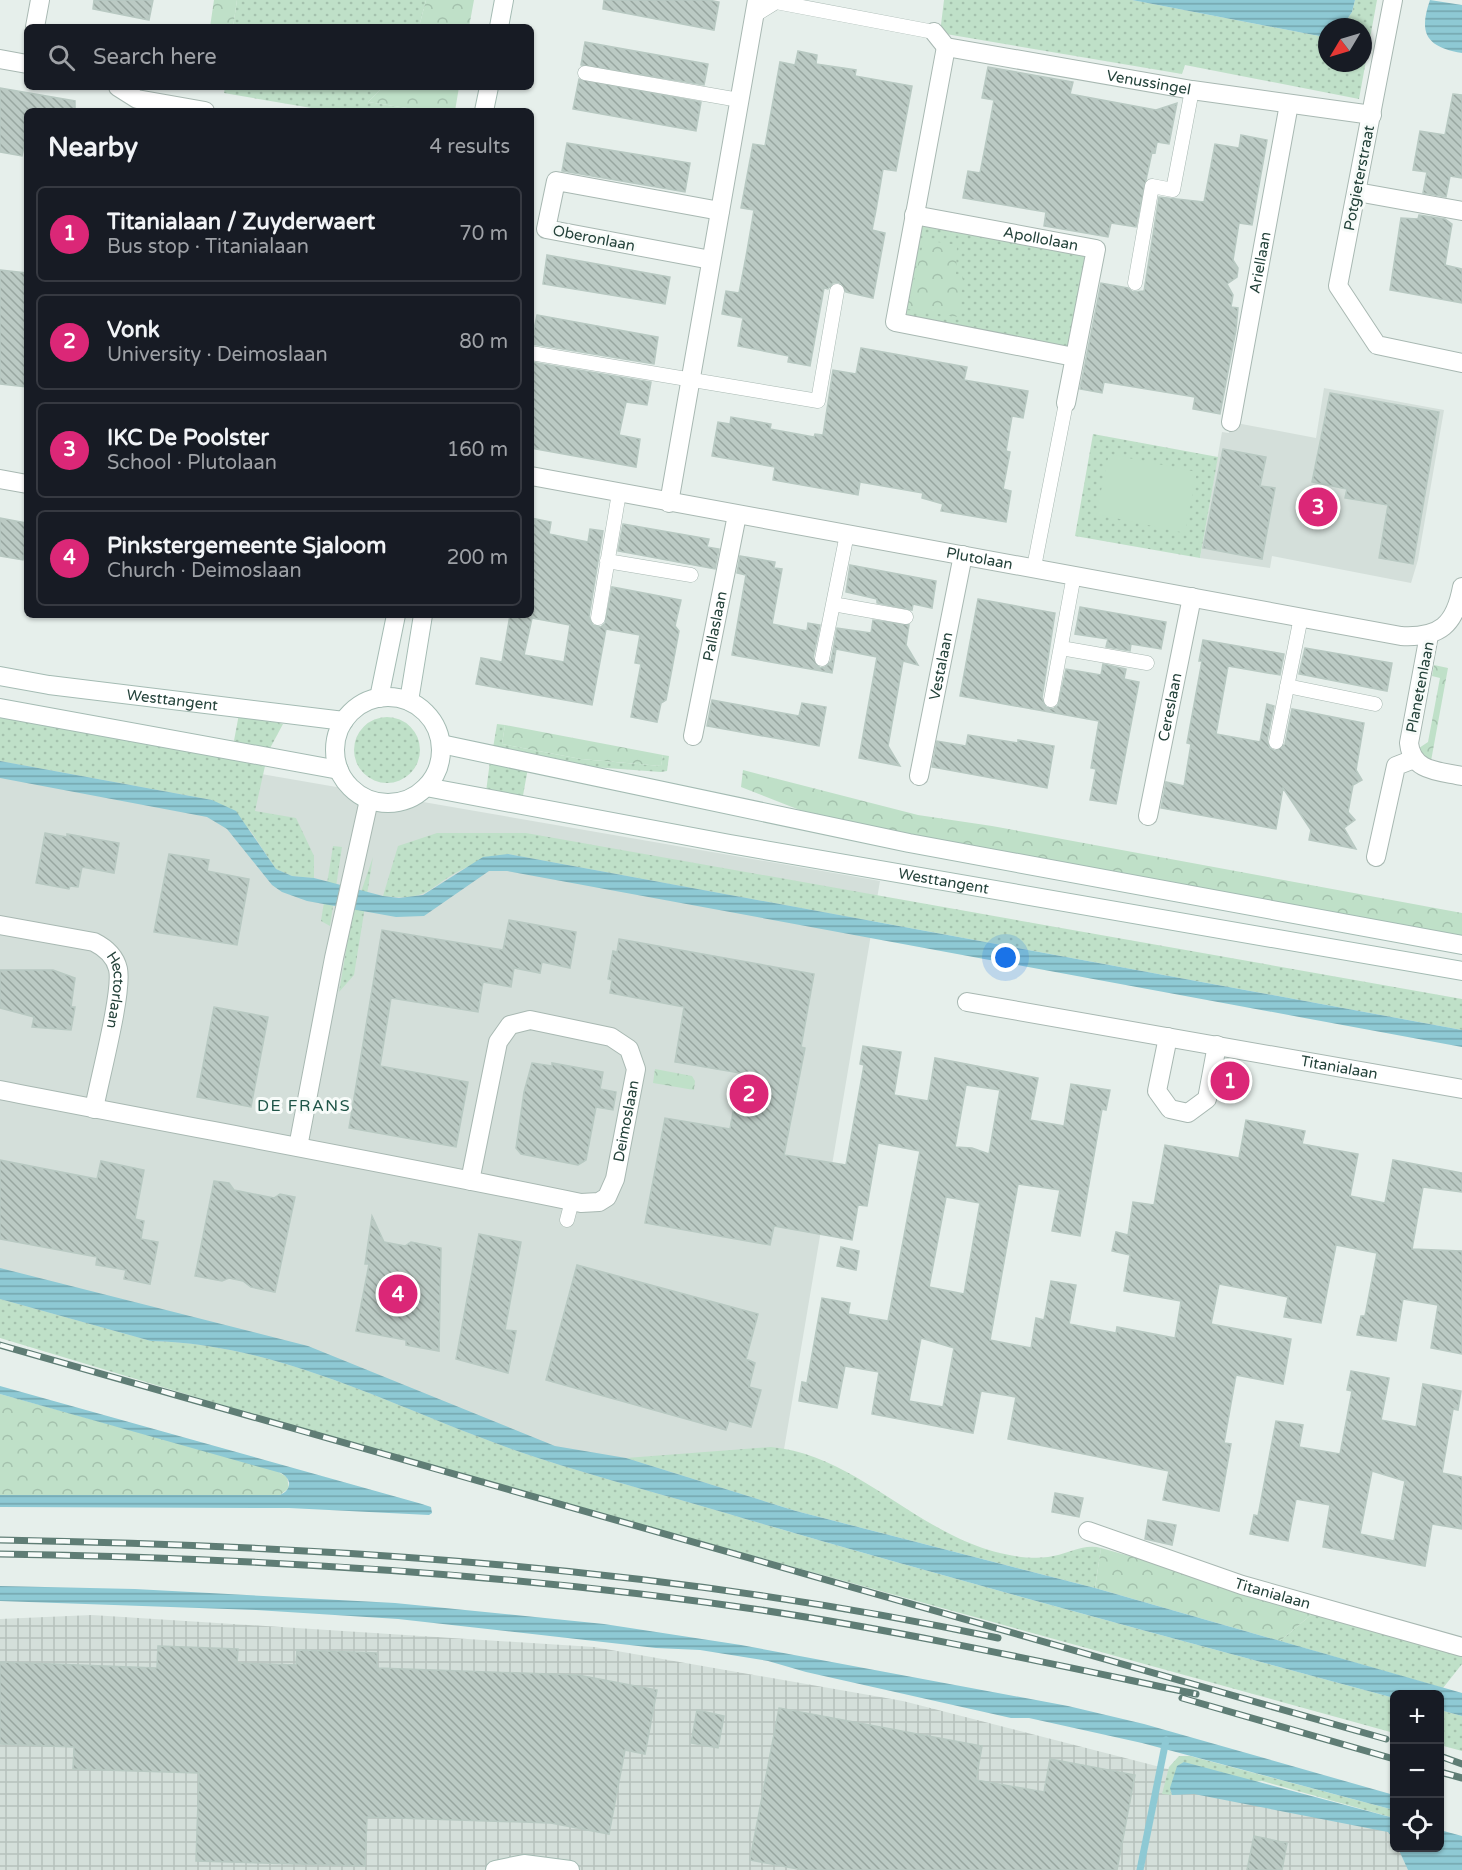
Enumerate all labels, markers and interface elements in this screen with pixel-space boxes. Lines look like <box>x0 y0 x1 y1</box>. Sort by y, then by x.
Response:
north arrow <box>1318 18 1372 72</box>
search box <box>24 24 534 90</box>
icon: search <box>45 41 78 74</box>
text: Search here <box>93 44 217 70</box>
street label: Venussingel <box>1105 66 1192 99</box>
street label: Potgieterstraat <box>1340 123 1378 232</box>
text: Nearby <box>48 132 138 163</box>
text: 4 results <box>430 135 510 159</box>
text: Titanialaan / Zuyderwaert <box>107 209 375 235</box>
street label: Oberonlaan <box>551 221 637 255</box>
text: 1 <box>63 222 76 246</box>
text: 70 m <box>459 222 508 246</box>
street label: Apollolaan <box>1002 223 1080 255</box>
street label: Ariellaan <box>1246 230 1275 295</box>
text: Bus stop · Titanialaan <box>107 235 309 259</box>
text: Vonk <box>107 317 160 343</box>
text: 2 <box>63 330 76 354</box>
text: 80 m <box>459 330 508 354</box>
text: University · Deimoslaan <box>107 343 328 367</box>
text: IKC De Poolster <box>107 425 269 451</box>
text: 3 <box>63 438 76 462</box>
text: 160 m <box>447 438 508 462</box>
text: School · Plutolaan <box>107 451 277 475</box>
pin: 3 <box>1298 484 1338 530</box>
text: Pinkstergemeente Sjaloom <box>107 533 386 559</box>
street label: Plutolaan <box>945 544 1014 573</box>
text: 4 <box>63 546 76 570</box>
text: 200 m <box>447 546 508 570</box>
text: Church · Deimoslaan <box>107 559 302 583</box>
street label: Pallaslaan <box>699 590 731 663</box>
street label: Vestalaan <box>925 630 956 702</box>
street label: Planetenlaan <box>1402 640 1438 734</box>
street label: Cereslaan <box>1154 671 1186 743</box>
street label: Westtangent <box>126 686 219 715</box>
street label: Westtangent <box>897 864 991 898</box>
your location <box>991 943 1020 972</box>
street label: Hectorlaan <box>103 948 128 1030</box>
street label: Titanialaan <box>1299 1052 1379 1083</box>
pin: 1 <box>1210 1058 1250 1104</box>
pin: 2 <box>730 1072 768 1116</box>
street label: Deimoslaan <box>609 1079 643 1164</box>
district label: DE FRANS <box>257 1096 351 1116</box>
pin: 4 <box>378 1272 418 1316</box>
street label: Titanialaan <box>1232 1574 1313 1613</box>
map controls <box>1390 1690 1444 1852</box>
button: + <box>1390 1690 1444 1744</box>
button: − <box>1390 1744 1444 1798</box>
button: locate <box>1390 1798 1444 1852</box>

